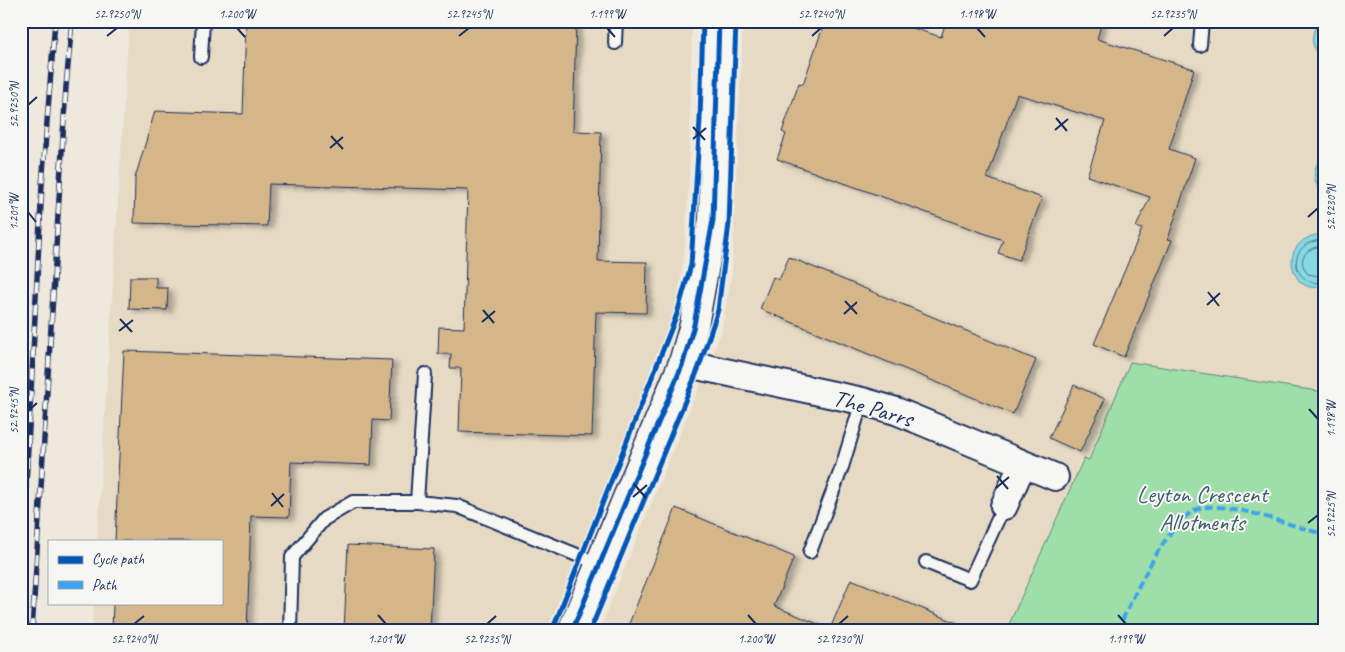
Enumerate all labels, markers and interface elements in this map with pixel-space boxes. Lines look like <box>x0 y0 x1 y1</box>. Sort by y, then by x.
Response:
text: 52.9250°N <box>94 6 141 22</box>
text: 1.200°W <box>219 6 257 22</box>
text: 52.9245°N <box>446 6 493 22</box>
text: 1.199°W <box>589 6 627 22</box>
text: 52.9240°N <box>798 6 845 22</box>
text: 1.198°W <box>959 6 997 22</box>
text: 52.9235°N <box>1150 6 1197 22</box>
text: 52.9250°N <box>6 81 22 128</box>
text: 52.9230°N <box>1323 184 1339 231</box>
text: 1.201°W <box>6 192 22 230</box>
street label: The Parrs <box>830 382 919 434</box>
text: 52.9245°N <box>6 387 22 434</box>
text: 1.198°W <box>1323 399 1339 437</box>
park label: Leyton Crescent Allotments <box>1137 479 1269 537</box>
text: 52.9225°N <box>1323 491 1339 538</box>
legend <box>48 540 222 604</box>
text: Cycle path <box>92 550 144 569</box>
text: Path <box>92 576 118 595</box>
text: 52.9240°N <box>111 631 158 647</box>
text: 1.201°W <box>368 631 406 647</box>
text: 52.9235°N <box>464 631 511 647</box>
text: 1.200°W <box>738 631 776 647</box>
text: 52.9230°N <box>816 631 863 647</box>
text: 1.199°W <box>1108 631 1146 647</box>

